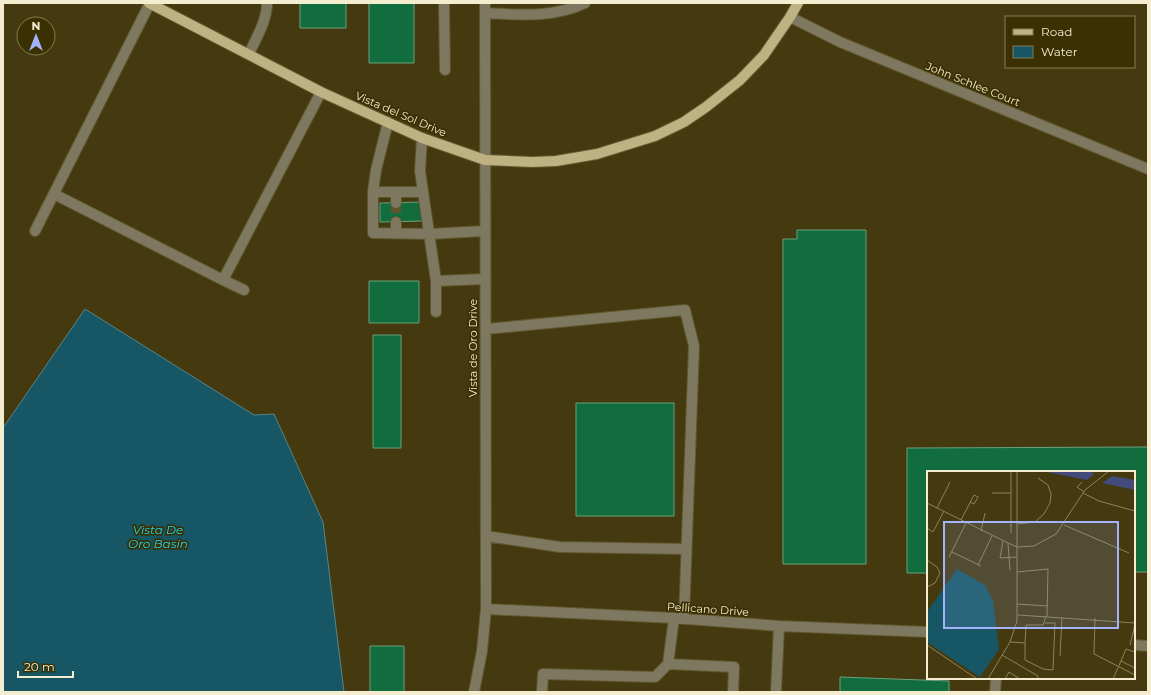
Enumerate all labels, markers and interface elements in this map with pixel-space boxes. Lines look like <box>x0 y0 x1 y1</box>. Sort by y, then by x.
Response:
north arrow <box>16 16 56 56</box>
legend <box>1005 16 1135 68</box>
text: N <box>32 19 40 33</box>
text: Road <box>1041 24 1072 39</box>
text: Water <box>1041 44 1078 59</box>
street label: John Schlee Court <box>923 58 1023 110</box>
street label: Vista del Sol Drive <box>353 88 449 140</box>
street label: Vista de Oro Drive <box>466 298 480 397</box>
inset map <box>927 471 1135 679</box>
water label: Vista De Oro Basin <box>128 522 188 551</box>
street label: Pellicano Drive <box>667 599 750 619</box>
scale bar <box>18 653 73 679</box>
text: 20 m <box>24 659 55 674</box>

